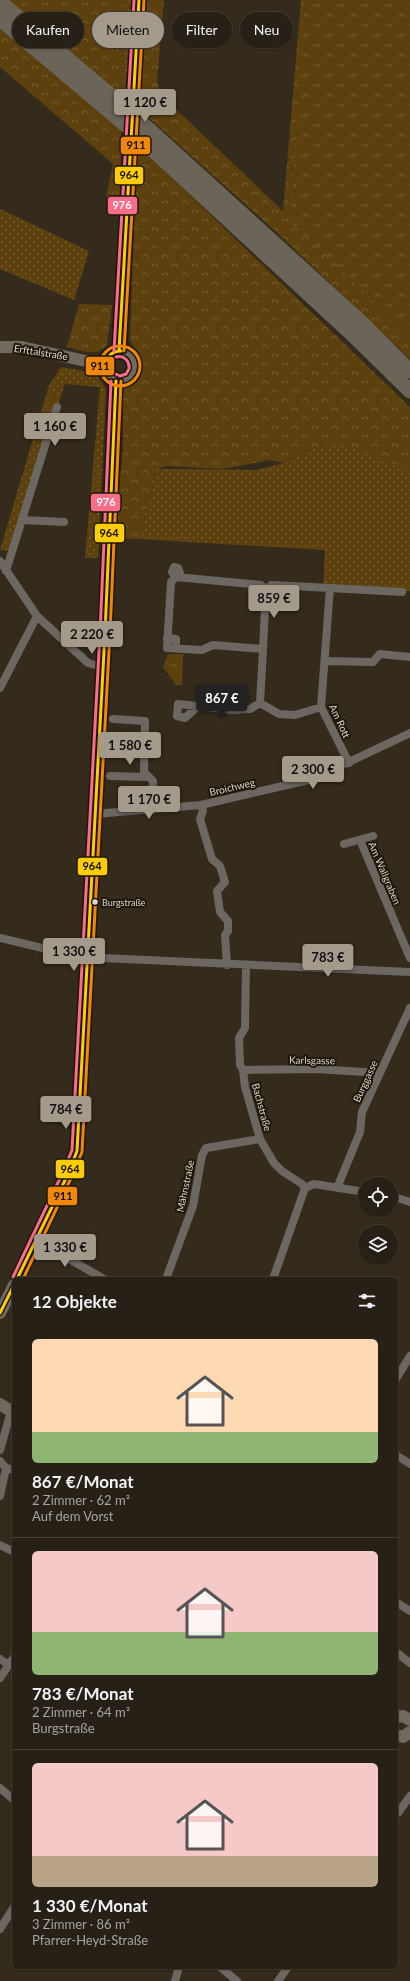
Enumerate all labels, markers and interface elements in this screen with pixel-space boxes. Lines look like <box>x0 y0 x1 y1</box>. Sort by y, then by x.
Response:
chip: Kaufen <box>12 12 84 48</box>
chip: Mieten <box>92 12 164 48</box>
chip: Filter <box>172 12 232 48</box>
chip: Neu <box>240 12 293 48</box>
pin: 1 120 € <box>108 89 182 123</box>
text: 1 120 € <box>123 94 167 110</box>
line badge: 911 <box>120 136 151 155</box>
text: 911 <box>126 138 146 151</box>
line badge: 964 <box>114 166 144 185</box>
text: 964 <box>119 168 139 181</box>
line badge: 976 <box>107 196 138 215</box>
text: 976 <box>112 198 132 211</box>
street label: Erfttalstraße <box>13 342 69 362</box>
line badge: 911 <box>85 356 115 376</box>
text: 911 <box>90 359 110 372</box>
pin: 1 160 € <box>18 413 92 447</box>
text: 1 160 € <box>33 418 77 434</box>
line badge: 976 <box>90 493 121 512</box>
text: 976 <box>96 495 116 508</box>
line badge: 964 <box>94 523 125 543</box>
text: 964 <box>99 526 119 539</box>
pin: 859 € <box>246 585 302 619</box>
text: 859 € <box>257 590 291 606</box>
pin: 2 220 € <box>55 621 129 655</box>
text: 2 220 € <box>70 626 114 642</box>
pin: 867 € <box>194 685 250 719</box>
text: 867 € <box>205 690 239 706</box>
street label: Am Rott <box>327 702 353 740</box>
pin: 1 580 € <box>93 732 167 766</box>
text: 1 580 € <box>108 737 152 753</box>
pin: 2 300 € <box>276 756 350 790</box>
text: 2 300 € <box>291 761 335 777</box>
street label: Broichweg <box>208 776 256 798</box>
pin: 1 170 € <box>112 786 186 820</box>
text: 1 170 € <box>127 791 171 807</box>
street label: Am Wallgraben <box>366 840 404 906</box>
line badge: 964 <box>77 857 108 876</box>
text: 964 <box>82 859 102 872</box>
marker: Burgstraße <box>90 897 100 907</box>
place label: Burgstraße <box>102 897 146 908</box>
pin: 1 330 € <box>37 938 111 972</box>
text: 1 330 € <box>52 943 96 959</box>
pin: 783 € <box>300 944 356 978</box>
text: 783 € <box>311 949 345 965</box>
street label: Karlsgasse <box>289 1054 335 1066</box>
street label: Burggasse <box>350 1058 380 1104</box>
street label: Bachstraße <box>250 1082 274 1132</box>
pin: 784 € <box>38 1096 94 1130</box>
text: 784 € <box>49 1101 83 1117</box>
line badge: 964 <box>55 1159 85 1179</box>
street label: Mähnstraße <box>174 1159 196 1213</box>
text: 964 <box>60 1162 80 1175</box>
map controls <box>358 1177 398 1265</box>
button: locate <box>358 1177 398 1217</box>
line badge: 911 <box>47 1186 78 1206</box>
text: 911 <box>53 1189 73 1202</box>
button: layers <box>358 1225 398 1265</box>
pin: 1 330 € <box>28 1234 102 1268</box>
text: 1 330 € <box>43 1239 87 1255</box>
icon: filters <box>356 1290 378 1312</box>
text: 12 Objekte <box>32 1291 117 1312</box>
icon: home <box>169 1365 241 1437</box>
text: 867 €/Monat <box>32 1471 133 1492</box>
text: 2 Zimmer · 62 m² <box>32 1492 130 1508</box>
text: Auf dem Vorst <box>32 1508 113 1524</box>
icon: home <box>169 1577 241 1649</box>
text: 783 €/Monat <box>32 1683 133 1704</box>
text: 2 Zimmer · 64 m² <box>32 1704 130 1720</box>
text: Burgstraße <box>32 1720 95 1736</box>
icon: home <box>169 1789 241 1861</box>
text: 1 330 €/Monat <box>32 1895 147 1916</box>
text: 3 Zimmer · 86 m² <box>32 1916 130 1932</box>
text: Pfarrer-Heyd-Straße <box>32 1932 148 1948</box>

